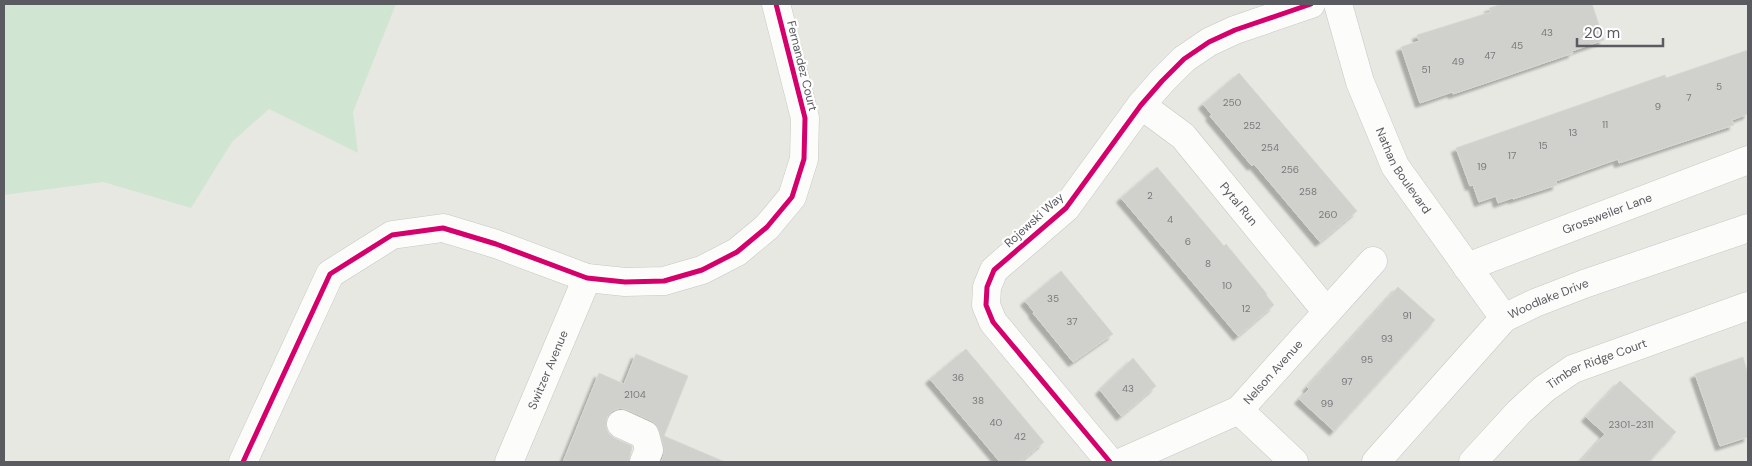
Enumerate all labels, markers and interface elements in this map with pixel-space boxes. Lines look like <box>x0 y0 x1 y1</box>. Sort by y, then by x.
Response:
scale bar <box>1577 15 1663 47</box>
street label: Fernandez Court <box>783 19 821 113</box>
text: 20 m <box>1584 23 1620 43</box>
house number: 43 <box>1541 26 1553 39</box>
house number: 45 <box>1511 39 1523 52</box>
house number: 47 <box>1484 49 1496 62</box>
house number: 49 <box>1452 55 1464 68</box>
house number: 51 <box>1421 63 1431 76</box>
house number: 5 <box>1716 80 1722 93</box>
house number: 7 <box>1686 91 1692 104</box>
house number: 250 <box>1223 96 1242 109</box>
house number: 9 <box>1655 100 1661 113</box>
house number: 11 <box>1602 118 1608 131</box>
house number: 252 <box>1243 119 1261 132</box>
street label: Nathan Boulevard <box>1372 125 1435 217</box>
house number: 13 <box>1568 126 1578 139</box>
house number: 15 <box>1538 139 1548 152</box>
house number: 254 <box>1261 141 1279 154</box>
house number: 17 <box>1508 149 1516 162</box>
house number: 19 <box>1477 160 1487 173</box>
house number: 256 <box>1281 163 1299 176</box>
street label: Pytal Run <box>1216 179 1261 229</box>
house number: 258 <box>1299 185 1317 198</box>
street label: Rojewski Way <box>1001 189 1067 251</box>
house number: 2 <box>1147 189 1153 202</box>
street label: Grossweiler Lane <box>1560 189 1654 238</box>
house number: 260 <box>1319 208 1338 221</box>
house number: 4 <box>1167 213 1173 226</box>
house number: 6 <box>1185 235 1191 248</box>
house number: 8 <box>1205 257 1211 270</box>
street label: Woodlake Drive <box>1505 275 1591 323</box>
house number: 10 <box>1222 279 1232 292</box>
house number: 35 <box>1047 292 1059 305</box>
house number: 12 <box>1242 302 1251 315</box>
house number: 91 <box>1402 309 1412 322</box>
house number: 37 <box>1066 315 1078 328</box>
street label: Switzer Avenue <box>524 328 572 412</box>
house number: 93 <box>1381 332 1393 345</box>
street label: Timber Ridge Court <box>1544 335 1649 393</box>
street label: Nelson Avenue <box>1240 336 1307 408</box>
house number: 95 <box>1361 353 1373 366</box>
house number: 36 <box>952 371 964 384</box>
house number: 97 <box>1341 375 1353 388</box>
house number: 43 <box>1122 382 1134 395</box>
house number: 2104 <box>624 388 646 401</box>
house number: 38 <box>972 394 984 407</box>
house number: 99 <box>1321 397 1333 410</box>
house number: 40 <box>990 416 1003 429</box>
house number: 2301-2311 <box>1609 418 1653 431</box>
house number: 42 <box>1014 430 1026 443</box>

